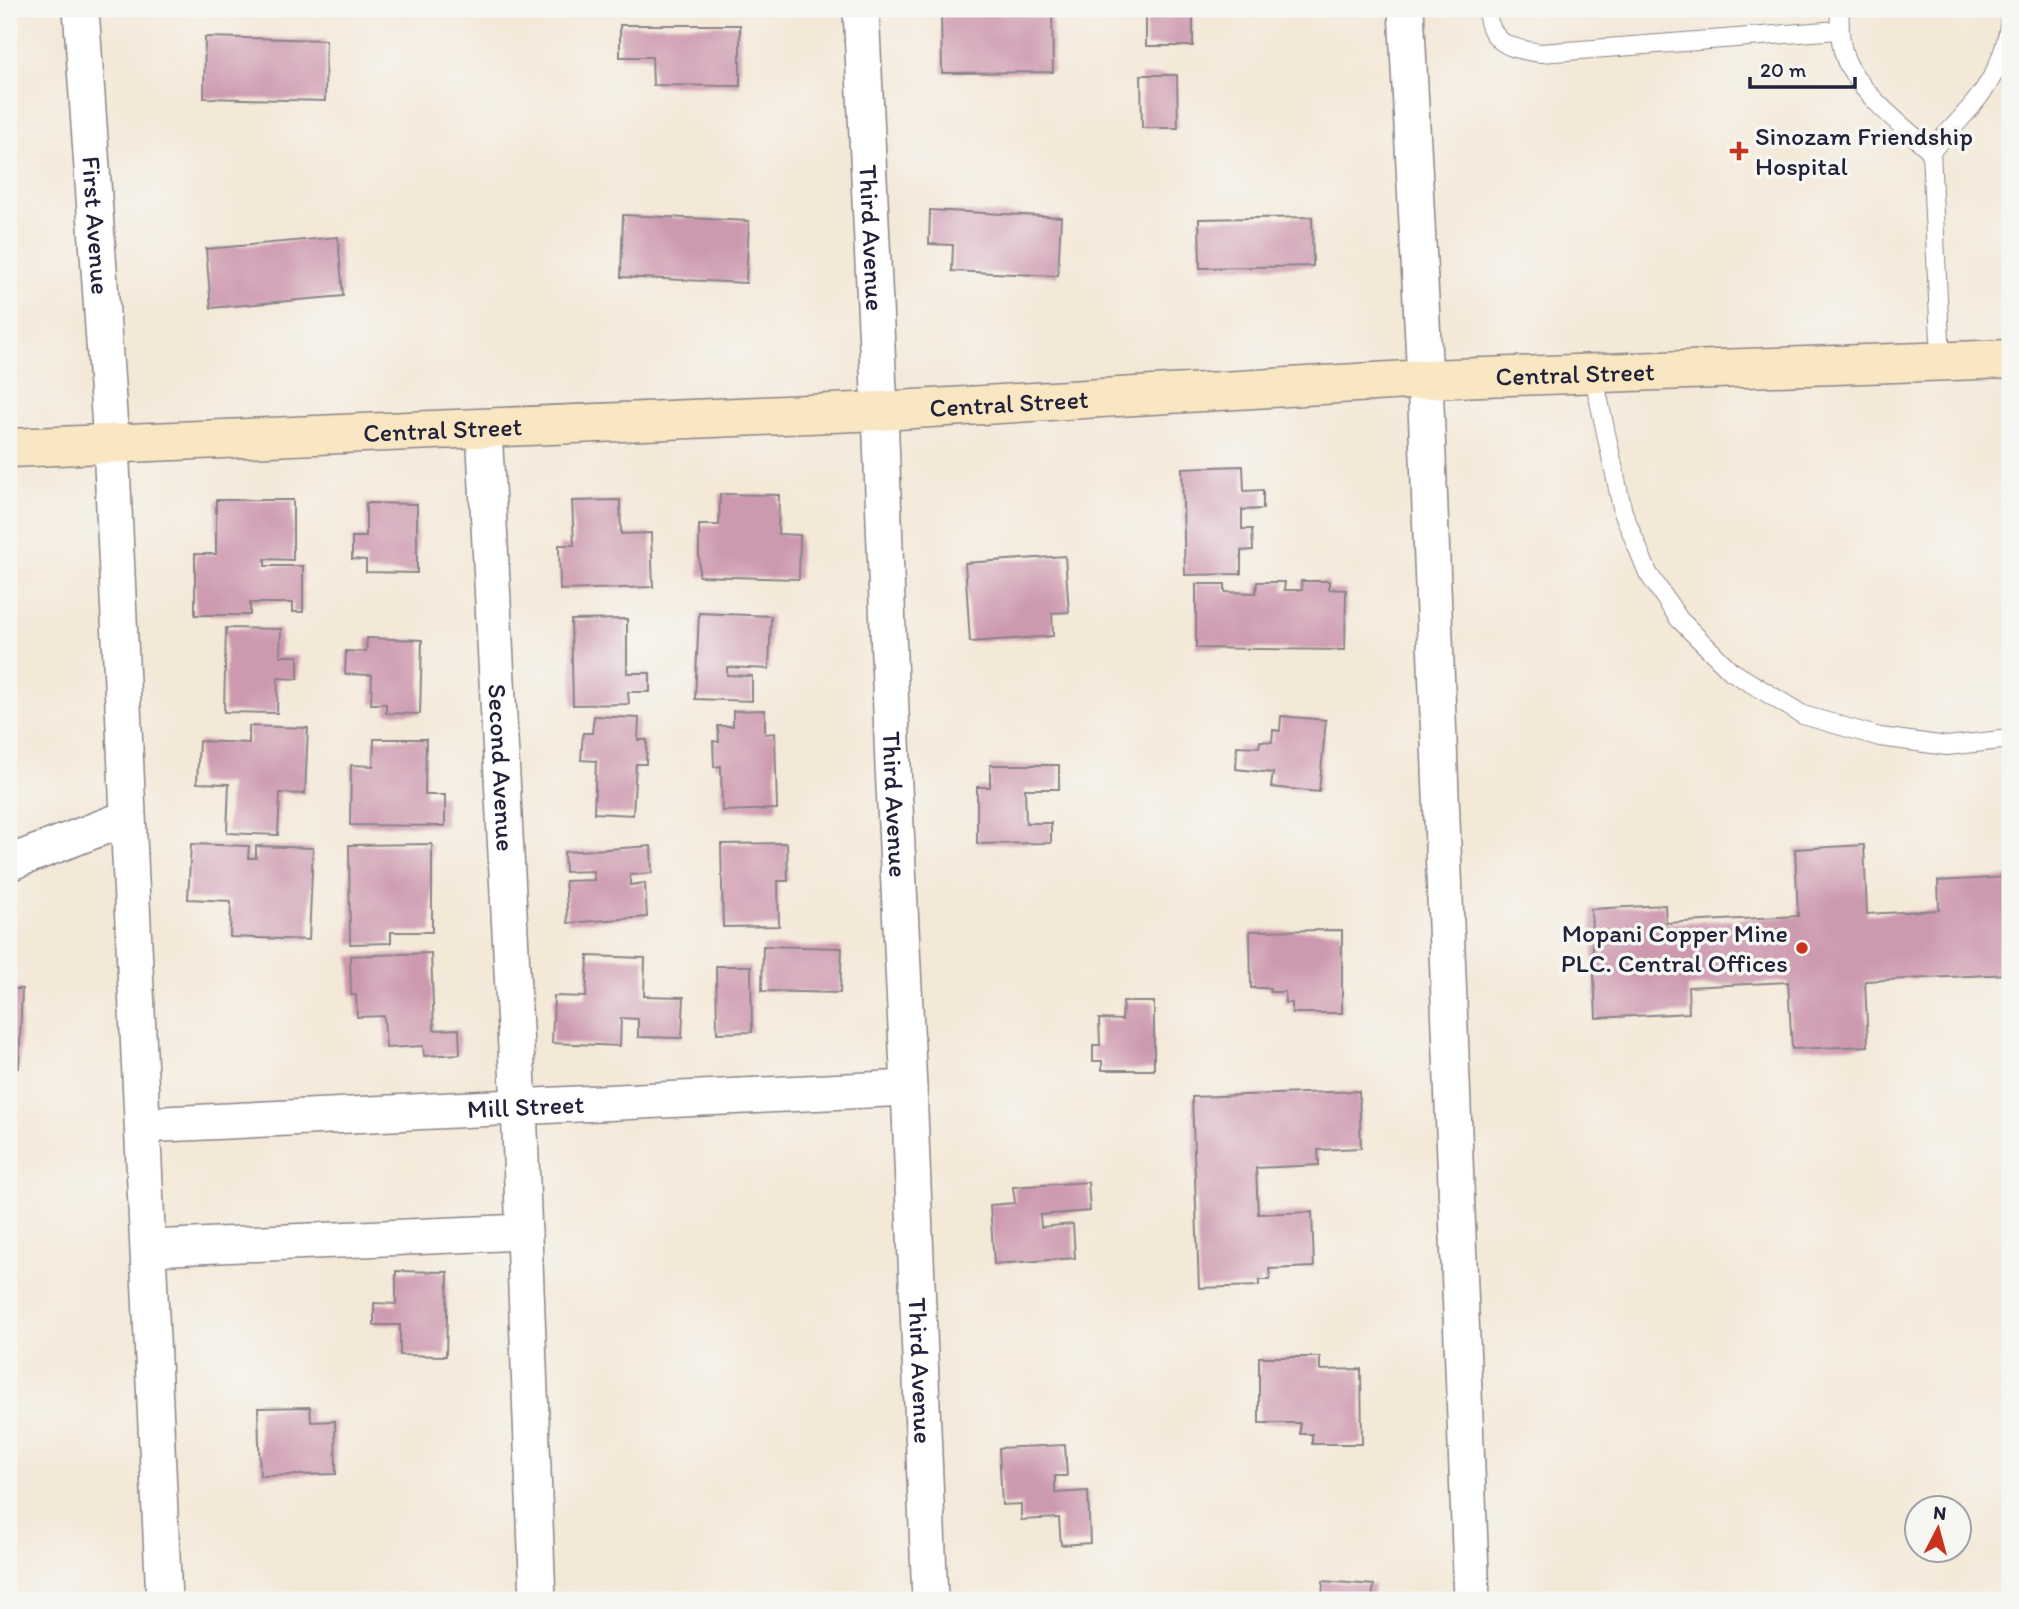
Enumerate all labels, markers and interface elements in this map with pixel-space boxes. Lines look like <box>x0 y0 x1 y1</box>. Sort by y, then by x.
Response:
scale bar <box>1750 46 1854 90</box>
text: 20 m <box>1760 57 1807 82</box>
place label: Sinozam Friendship Hospital <box>1755 120 1973 182</box>
marker: Sinozam Friendship Hospital <box>1729 141 1749 161</box>
street label: First Avenue <box>75 155 117 296</box>
street label: Third Avenue <box>852 164 891 312</box>
street label: Central Street <box>1495 355 1656 393</box>
street label: Central Street <box>929 383 1090 424</box>
street label: Central Street <box>362 410 523 449</box>
street label: Second Avenue <box>481 683 522 852</box>
street label: Third Avenue <box>876 731 915 878</box>
place label: Mopani Copper Mine PLC. Central Offices <box>1561 917 1788 979</box>
marker: Mopani Copper Mine PLC. Central Offices <box>1794 940 1810 956</box>
street label: Mill Street <box>466 1088 585 1125</box>
street label: Third Avenue <box>902 1297 940 1445</box>
north arrow <box>1904 1494 1974 1564</box>
text: N <box>1932 1500 1947 1525</box>

